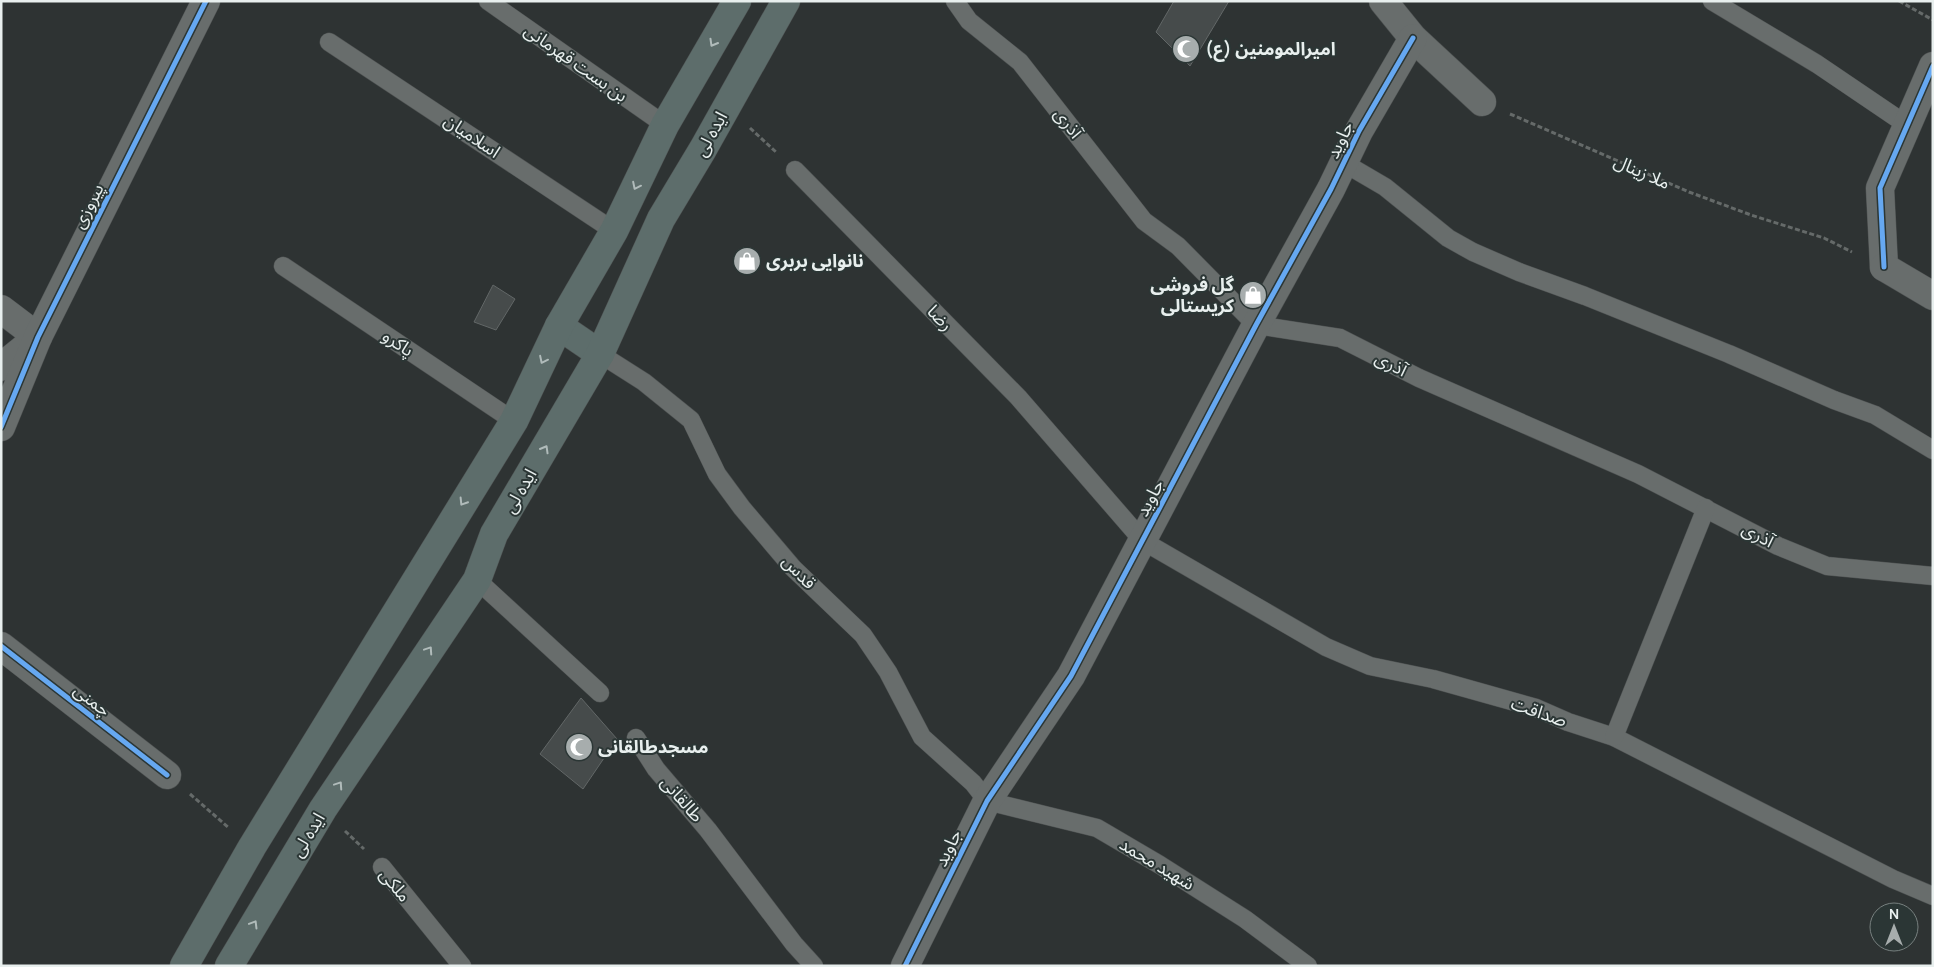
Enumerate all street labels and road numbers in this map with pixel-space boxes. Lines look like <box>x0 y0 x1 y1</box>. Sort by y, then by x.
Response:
street label: بن بست قهرمانی <box>520 18 633 107</box>
street label: آذری <box>1049 102 1089 143</box>
street label: ایده لى <box>688 107 732 160</box>
street label: اسلامیان <box>440 108 505 163</box>
street label: جاوید <box>1320 117 1358 162</box>
street label: ملا زینال <box>1610 148 1674 194</box>
street label: پیروزی <box>66 179 109 232</box>
street label: رضا <box>923 299 959 336</box>
street label: پاکرو <box>378 323 419 362</box>
street label: آذری <box>1371 345 1412 382</box>
street label: ایده لى <box>497 464 542 517</box>
street label: جاوید <box>1129 475 1169 520</box>
street label: آذری <box>1738 516 1779 553</box>
street label: قدس <box>777 549 822 594</box>
street label: چمنی <box>69 677 116 721</box>
street label: صداقت <box>1508 690 1571 732</box>
street label: طالقانی <box>656 770 710 827</box>
street label: ایده لى <box>284 808 330 861</box>
street label: جاوید <box>928 825 966 870</box>
street label: شهید محمد <box>1115 831 1200 895</box>
street label: ملکی <box>375 862 417 906</box>

